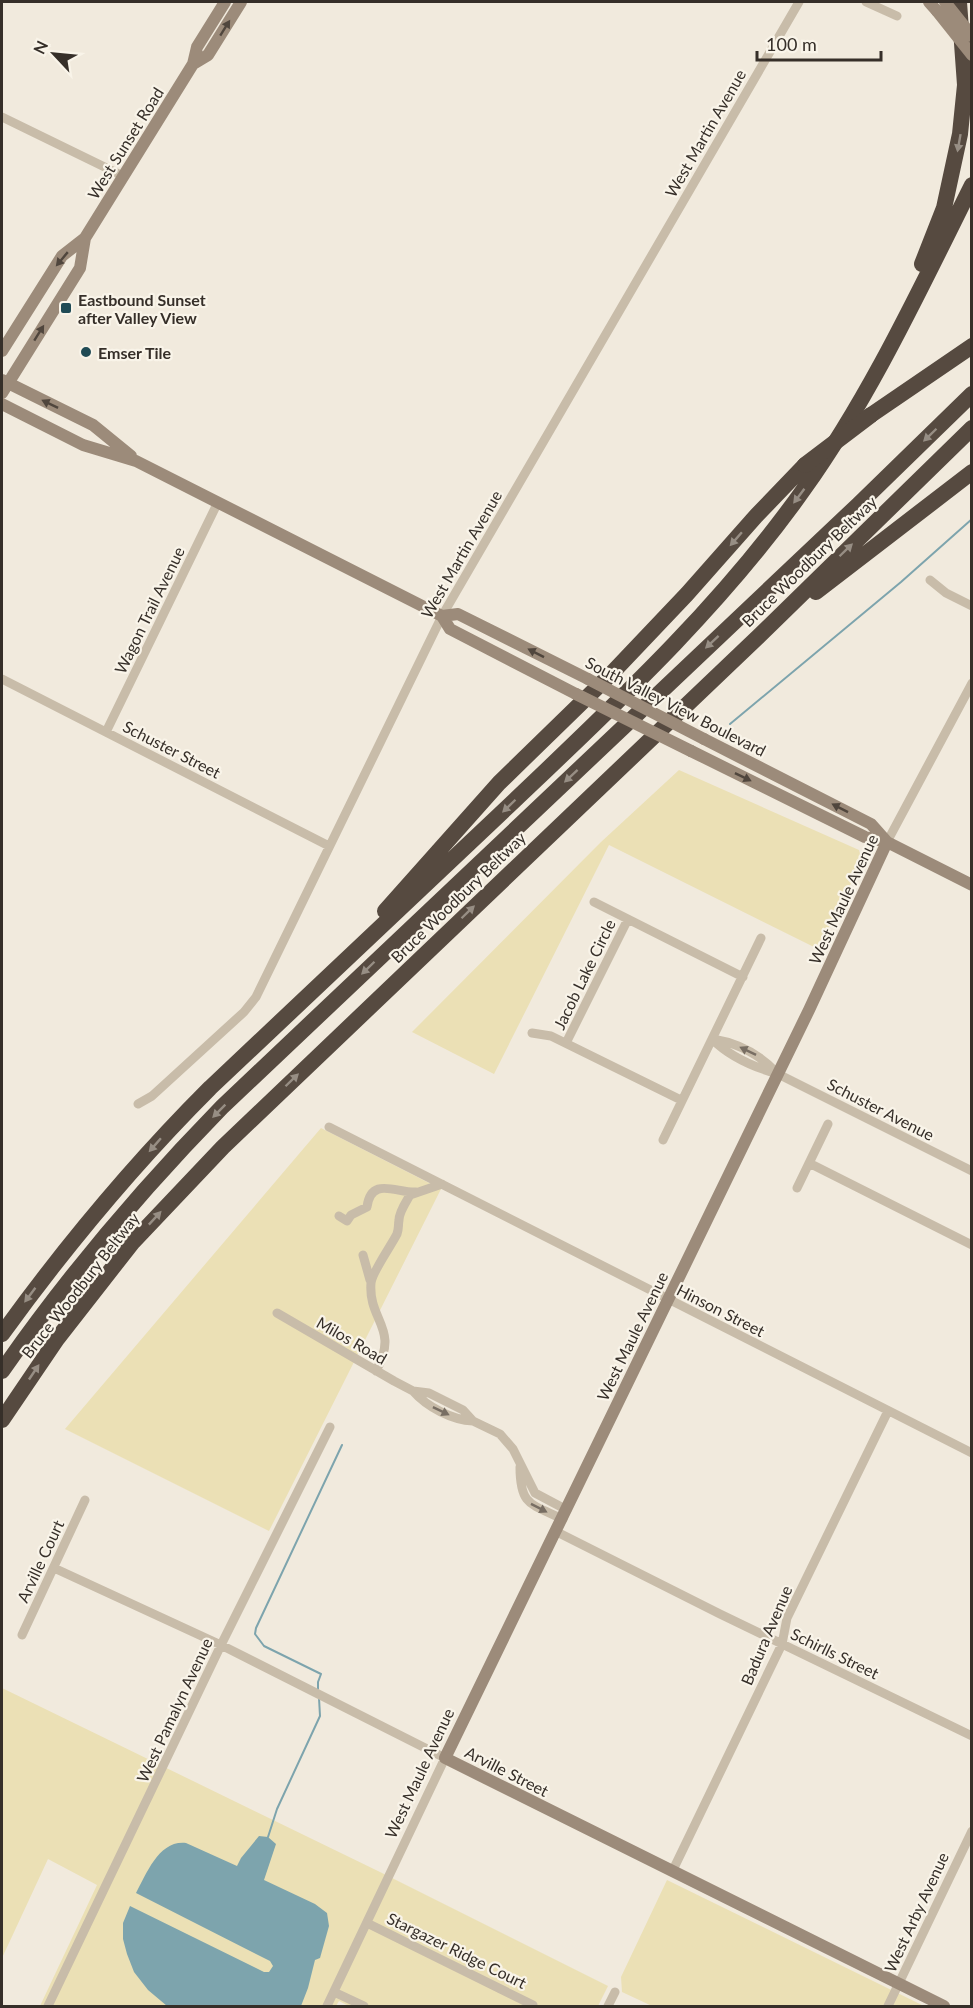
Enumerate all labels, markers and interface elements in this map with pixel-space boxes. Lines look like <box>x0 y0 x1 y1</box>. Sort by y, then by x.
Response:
one-way arrow <box>219 20 230 36</box>
north arrow <box>24 24 84 84</box>
scale bar <box>757 24 882 62</box>
text: 100 m <box>766 33 817 55</box>
text: N <box>29 38 51 57</box>
street label: West Martin Avenue <box>661 66 749 200</box>
street label: West Sunset Road <box>83 84 167 202</box>
one-way arrow <box>954 134 963 153</box>
one-way arrow <box>55 251 68 267</box>
place label: Eastbound Sunset after Valley View <box>78 290 206 327</box>
marker: Eastbound Sunset after Valley View <box>59 301 73 315</box>
one-way arrow <box>33 325 44 342</box>
place label: Emser Tile <box>98 343 172 362</box>
marker: Emser Tile <box>79 345 93 359</box>
one-way arrow <box>41 399 58 409</box>
one-way arrow <box>922 428 937 442</box>
street label: West Martin Avenue <box>417 487 505 621</box>
one-way arrow <box>793 487 805 503</box>
street label: Bruce Woodbury Beltway <box>738 491 881 630</box>
one-way arrow <box>729 531 743 546</box>
street label: Wagon Trail Avenue <box>110 543 188 677</box>
one-way arrow <box>838 544 852 558</box>
one-way arrow <box>705 635 720 649</box>
one-way arrow <box>527 648 544 658</box>
street label: South Valley View Boulevard <box>583 652 769 760</box>
street label: Schuster Street <box>120 716 224 782</box>
one-way arrow <box>563 769 578 783</box>
one-way arrow <box>735 772 752 781</box>
one-way arrow <box>502 799 516 813</box>
one-way arrow <box>832 803 849 813</box>
street label: Bruce Woodbury Beltway <box>387 827 530 966</box>
street label: West Maule Avenue <box>805 831 881 967</box>
one-way arrow <box>461 905 476 919</box>
street label: Jacob Lake Circle <box>549 916 619 1032</box>
one-way arrow <box>361 961 376 975</box>
one-way arrow <box>739 1047 756 1056</box>
one-way arrow <box>285 1073 300 1087</box>
street label: Schuster Avenue <box>824 1074 938 1144</box>
one-way arrow <box>212 1103 226 1117</box>
one-way arrow <box>148 1137 162 1152</box>
street label: Bruce Woodbury Beltway <box>17 1208 143 1362</box>
one-way arrow <box>148 1211 162 1226</box>
street label: West Maule Avenue <box>593 1268 671 1404</box>
street label: Hinson Street <box>674 1280 768 1340</box>
one-way arrow <box>25 1287 37 1302</box>
street label: Milos Road <box>314 1312 390 1368</box>
one-way arrow <box>28 1364 40 1380</box>
one-way arrow <box>432 1406 449 1415</box>
one-way arrow <box>531 1503 548 1512</box>
street label: Arville Court <box>13 1516 68 1605</box>
street label: Badura Avenue <box>737 1582 795 1688</box>
street label: Schirlls Street <box>788 1624 882 1683</box>
street label: West Pamalyn Avenue <box>132 1635 216 1785</box>
street label: West Maule Avenue <box>381 1705 457 1841</box>
street label: Arville Street <box>462 1742 552 1800</box>
street label: West Arby Avenue <box>880 1849 952 1975</box>
street label: Stargazer Ridge Court <box>384 1908 530 1992</box>

